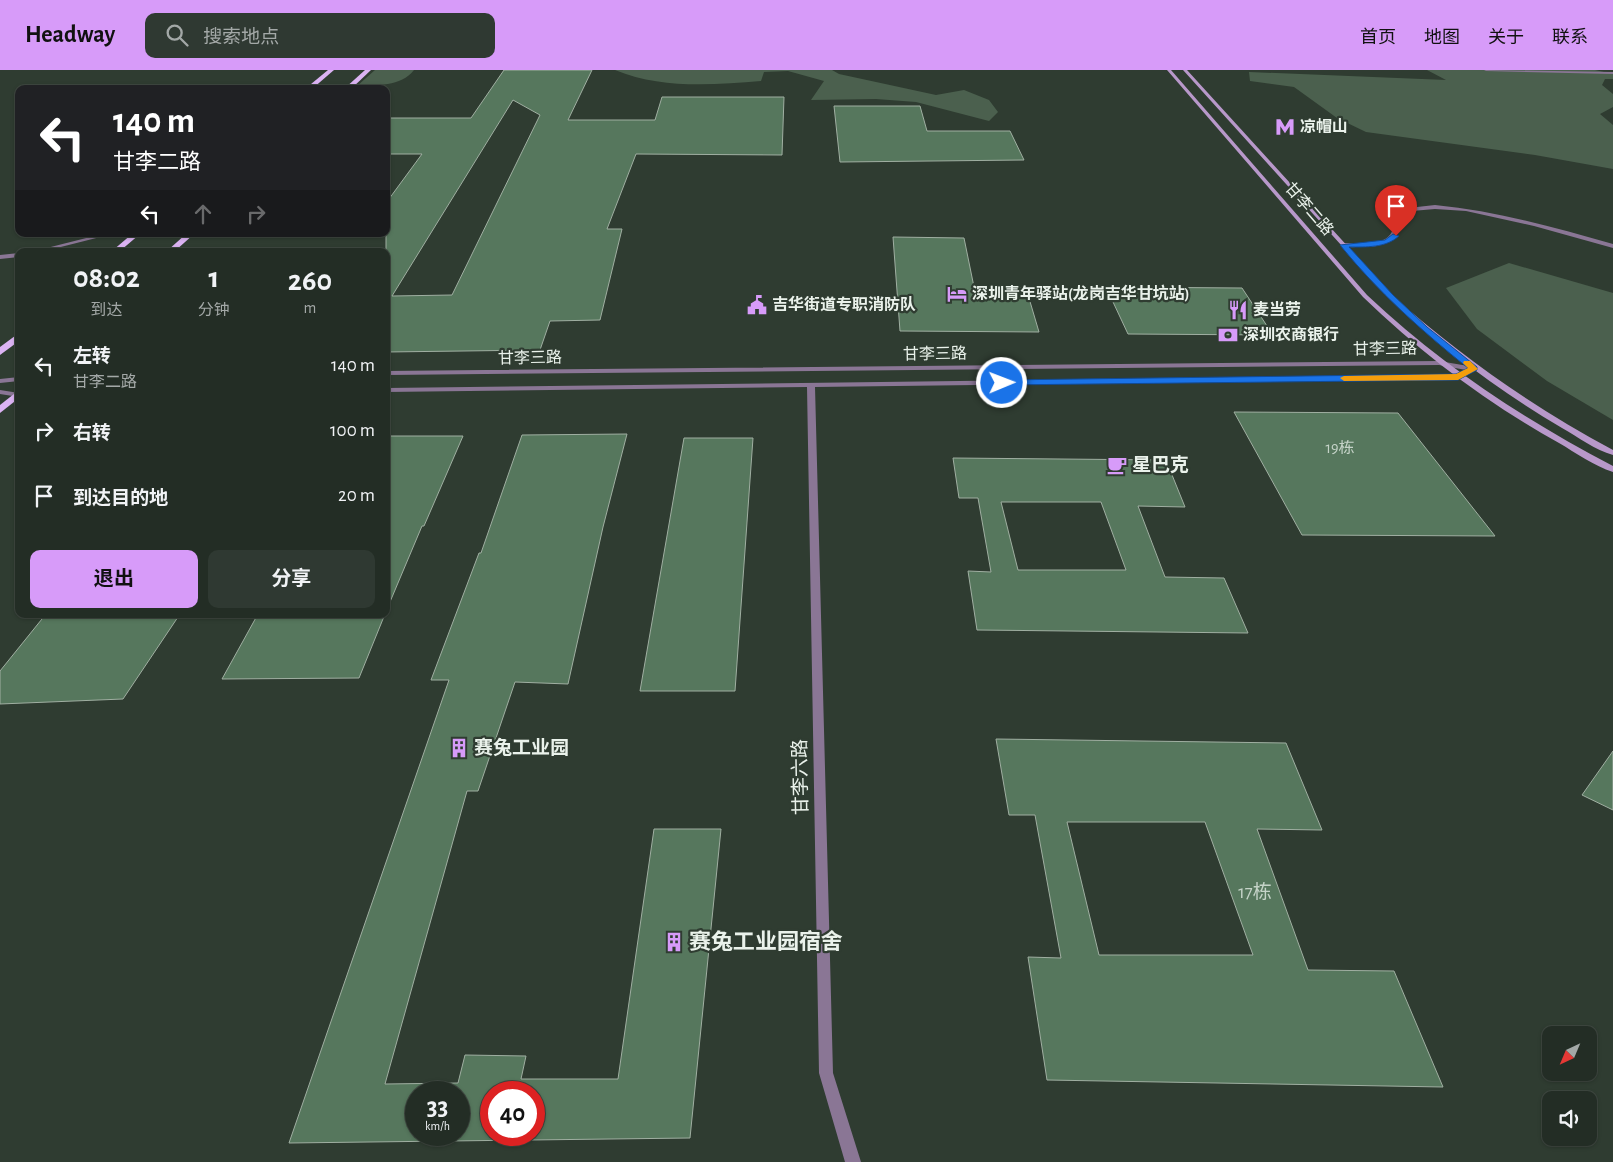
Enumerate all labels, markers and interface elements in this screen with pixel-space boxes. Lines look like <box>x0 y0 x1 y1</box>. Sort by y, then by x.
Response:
search box <box>145 13 495 58</box>
icon: search <box>163 21 191 49</box>
text: Headway <box>25 23 115 47</box>
text: 搜索地点 <box>203 28 279 47</box>
text: 首页 <box>1360 29 1396 47</box>
text: 地图 <box>1424 29 1460 47</box>
text: 关于 <box>1488 29 1524 47</box>
text: 联系 <box>1552 29 1588 47</box>
text: 140 m <box>113 104 195 139</box>
icon: left <box>30 105 95 170</box>
metro station icon: 凉帽山 <box>1274 116 1296 138</box>
place label: 凉帽山 <box>1300 118 1348 135</box>
text: 甘李二路 <box>113 151 201 173</box>
street label: 甘李二路 <box>1282 179 1337 238</box>
pin <box>1375 185 1417 236</box>
icon: arrive <box>1382 192 1410 220</box>
icon: left <box>136 200 164 228</box>
icon: ahead <box>189 200 217 228</box>
icon: right <box>242 200 270 228</box>
text: 08:02 <box>73 263 140 293</box>
text: 1 <box>208 263 219 293</box>
text: 260 <box>288 266 332 296</box>
hotel icon: 深圳青年驿站(龙岗吉华甘坑站) <box>946 283 968 305</box>
place label: 深圳青年驿站(龙岗吉华甘坑站) <box>972 284 1190 302</box>
public building icon: 吉华街道专职消防队 <box>746 294 768 316</box>
place label: 吉华街道专职消防队 <box>772 295 916 313</box>
restaurant icon: 麦当劳 <box>1227 299 1249 321</box>
text: m <box>304 300 316 316</box>
place label: 麦当劳 <box>1253 301 1301 318</box>
text: 到达 <box>90 302 122 318</box>
text: 分钟 <box>198 302 230 318</box>
bank icon: 深圳农商银行 <box>1217 324 1239 346</box>
place label: 深圳农商银行 <box>1243 326 1339 343</box>
street label: 甘李三路 <box>1353 339 1417 358</box>
street label: 甘李三路 <box>903 344 967 363</box>
text: 左转 <box>73 347 111 366</box>
street label: 甘李三路 <box>498 348 562 367</box>
icon: left <box>30 352 58 380</box>
text: 140 m <box>331 356 375 375</box>
position arrow <box>975 356 1027 408</box>
text: 甘李二路 <box>73 374 137 390</box>
icon: right <box>30 417 58 445</box>
text: 100 m <box>330 421 375 440</box>
text: 右转 <box>73 424 111 443</box>
house number: 19栋 <box>1325 439 1355 456</box>
cafe icon: 星巴克 <box>1106 454 1128 476</box>
place label: 星巴克 <box>1132 455 1189 475</box>
icon: arrive <box>30 482 58 510</box>
text: 20 m <box>338 486 375 505</box>
text: 到达目的地 <box>73 489 168 508</box>
button: 退出 <box>30 550 198 608</box>
button: 分享 <box>208 550 375 608</box>
building icon: 赛兔工业园 <box>448 737 470 759</box>
place label: 赛兔工业园 <box>474 737 569 758</box>
street label: 甘李六路 <box>789 739 811 815</box>
house number: 17栋 <box>1238 881 1272 902</box>
place label: 赛兔工业园宿舍 <box>689 929 843 953</box>
building icon: 赛兔工业园宿舍 <box>663 931 685 953</box>
north arrow <box>1542 1026 1598 1081</box>
map controls <box>1542 1026 1597 1146</box>
speed limit sign: 40 <box>480 1081 545 1146</box>
button: sound <box>1542 1091 1597 1146</box>
text: 33 <box>427 1095 448 1120</box>
text: km/h <box>425 1120 450 1132</box>

